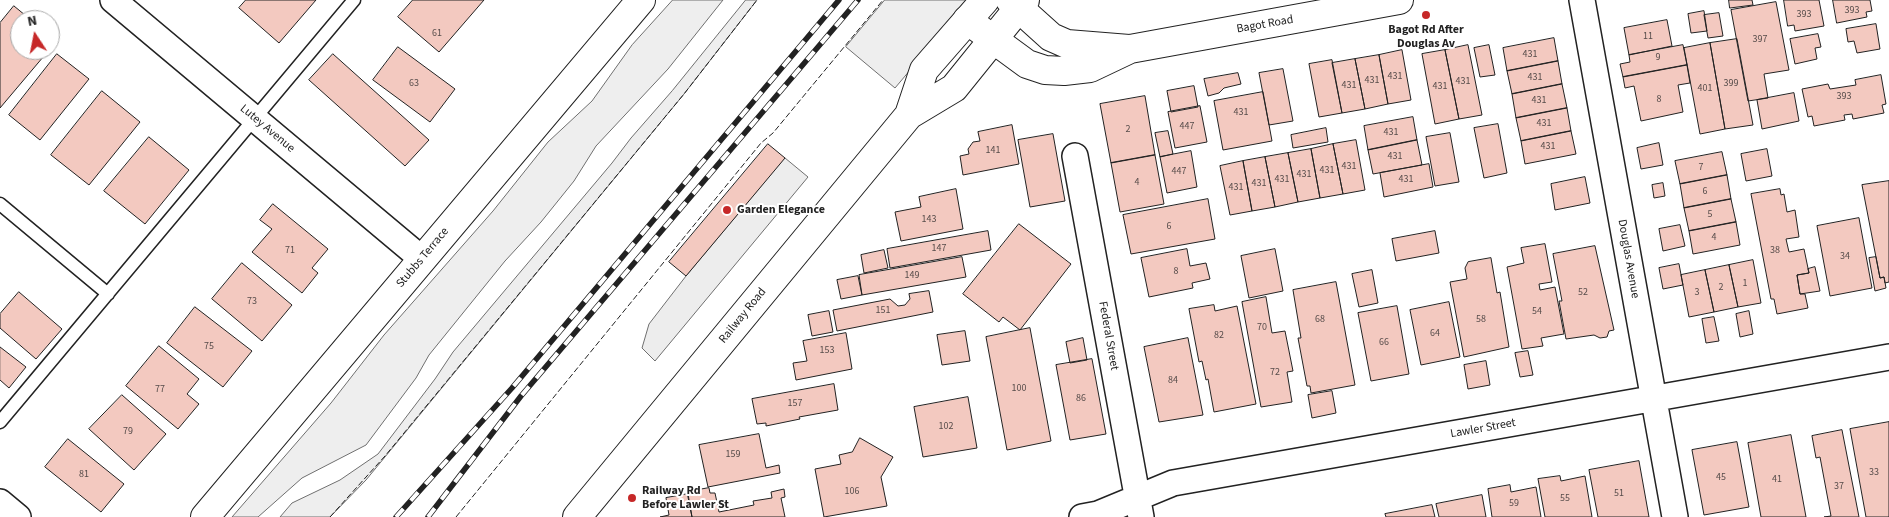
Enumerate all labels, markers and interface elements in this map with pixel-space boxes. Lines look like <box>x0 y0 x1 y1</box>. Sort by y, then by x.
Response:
house number: 393 <box>1845 5 1859 17</box>
marker: Bagot Rd After Douglas Av <box>1420 9 1432 21</box>
house number: 393 <box>1797 9 1811 21</box>
north arrow <box>10 10 60 60</box>
text: N <box>26 11 39 32</box>
street label: Bagot Road <box>1235 13 1295 37</box>
place label: Bagot Rd After Douglas Av <box>1388 23 1464 51</box>
house number: 61 <box>432 28 442 40</box>
house number: 11 <box>1643 31 1653 43</box>
house number: 397 <box>1753 34 1767 46</box>
house number: 431 <box>1523 49 1537 61</box>
house number: 9 <box>1656 52 1660 64</box>
house number: 431 <box>1388 71 1402 83</box>
house number: 431 <box>1528 72 1542 84</box>
house number: 431 <box>1365 75 1379 87</box>
house number: 431 <box>1456 76 1470 88</box>
house number: 63 <box>409 78 419 90</box>
house number: 399 <box>1724 78 1738 90</box>
house number: 431 <box>1342 80 1356 92</box>
house number: 431 <box>1433 81 1447 93</box>
house number: 401 <box>1698 83 1712 95</box>
house number: 393 <box>1837 91 1851 103</box>
house number: 8 <box>1657 94 1661 106</box>
house number: 431 <box>1532 95 1546 107</box>
street label: Lutey Avenue <box>237 102 297 156</box>
house number: 431 <box>1234 107 1248 119</box>
house number: 431 <box>1537 118 1551 130</box>
house number: 447 <box>1180 121 1194 133</box>
house number: 2 <box>1126 124 1130 136</box>
house number: 431 <box>1384 127 1398 139</box>
house number: 431 <box>1541 141 1555 153</box>
house number: 141 <box>986 145 1000 157</box>
house number: 431 <box>1388 151 1402 163</box>
house number: 431 <box>1342 161 1356 173</box>
house number: 7 <box>1699 162 1703 174</box>
house number: 431 <box>1320 165 1334 177</box>
house number: 447 <box>1172 166 1186 178</box>
house number: 431 <box>1297 169 1311 181</box>
house number: 431 <box>1275 174 1289 186</box>
house number: 431 <box>1399 174 1413 186</box>
house number: 4 <box>1135 177 1139 189</box>
house number: 431 <box>1252 178 1266 190</box>
house number: 431 <box>1229 182 1243 194</box>
house number: 6 <box>1703 186 1707 198</box>
place label: Garden Elegance <box>737 203 825 217</box>
marker: Garden Elegance <box>721 204 733 216</box>
house number: 5 <box>1708 209 1712 221</box>
house number: 143 <box>922 214 936 226</box>
street label: Douglas Avenue <box>1614 218 1642 300</box>
house number: 6 <box>1167 221 1171 233</box>
street label: Stubbs Terrace <box>394 225 452 291</box>
house number: 4 <box>1712 232 1716 244</box>
house number: 147 <box>932 243 946 255</box>
house number: 71 <box>285 245 295 257</box>
house number: 38 <box>1770 245 1780 257</box>
house number: 34 <box>1840 251 1850 263</box>
house number: 8 <box>1174 266 1178 278</box>
house number: 149 <box>905 270 919 282</box>
house number: 1 <box>1743 278 1747 290</box>
house number: 2 <box>1719 282 1723 294</box>
street label: Railway Road <box>716 285 770 347</box>
house number: 52 <box>1578 287 1588 299</box>
house number: 3 <box>1695 287 1699 299</box>
house number: 73 <box>247 296 257 308</box>
street label: Federal Street <box>1095 300 1121 372</box>
house number: 151 <box>876 305 890 317</box>
house number: 54 <box>1532 306 1542 318</box>
house number: 68 <box>1315 314 1325 326</box>
house number: 58 <box>1476 314 1486 326</box>
house number: 70 <box>1257 322 1267 334</box>
house number: 64 <box>1430 328 1440 340</box>
house number: 82 <box>1214 330 1224 342</box>
house number: 66 <box>1379 337 1389 349</box>
house number: 75 <box>204 341 214 353</box>
house number: 153 <box>820 345 834 357</box>
house number: 72 <box>1270 367 1280 379</box>
house number: 84 <box>1168 375 1178 387</box>
house number: 100 <box>1012 383 1026 395</box>
house number: 77 <box>155 384 165 396</box>
house number: 86 <box>1076 393 1086 405</box>
house number: 157 <box>788 398 802 410</box>
street label: Lawler Street <box>1449 416 1517 442</box>
house number: 102 <box>939 421 953 433</box>
house number: 79 <box>123 426 133 438</box>
house number: 159 <box>726 449 740 461</box>
house number: 33 <box>1869 467 1879 479</box>
house number: 81 <box>79 469 89 481</box>
house number: 45 <box>1716 472 1726 484</box>
house number: 41 <box>1772 474 1782 486</box>
house number: 37 <box>1834 481 1844 493</box>
place label: Railway Rd Before Lawler St <box>642 484 729 512</box>
house number: 106 <box>845 486 859 498</box>
house number: 51 <box>1614 488 1624 500</box>
marker: Railway Rd Before Lawler St <box>626 492 638 504</box>
house number: 55 <box>1560 493 1570 505</box>
house number: 59 <box>1509 498 1519 510</box>

